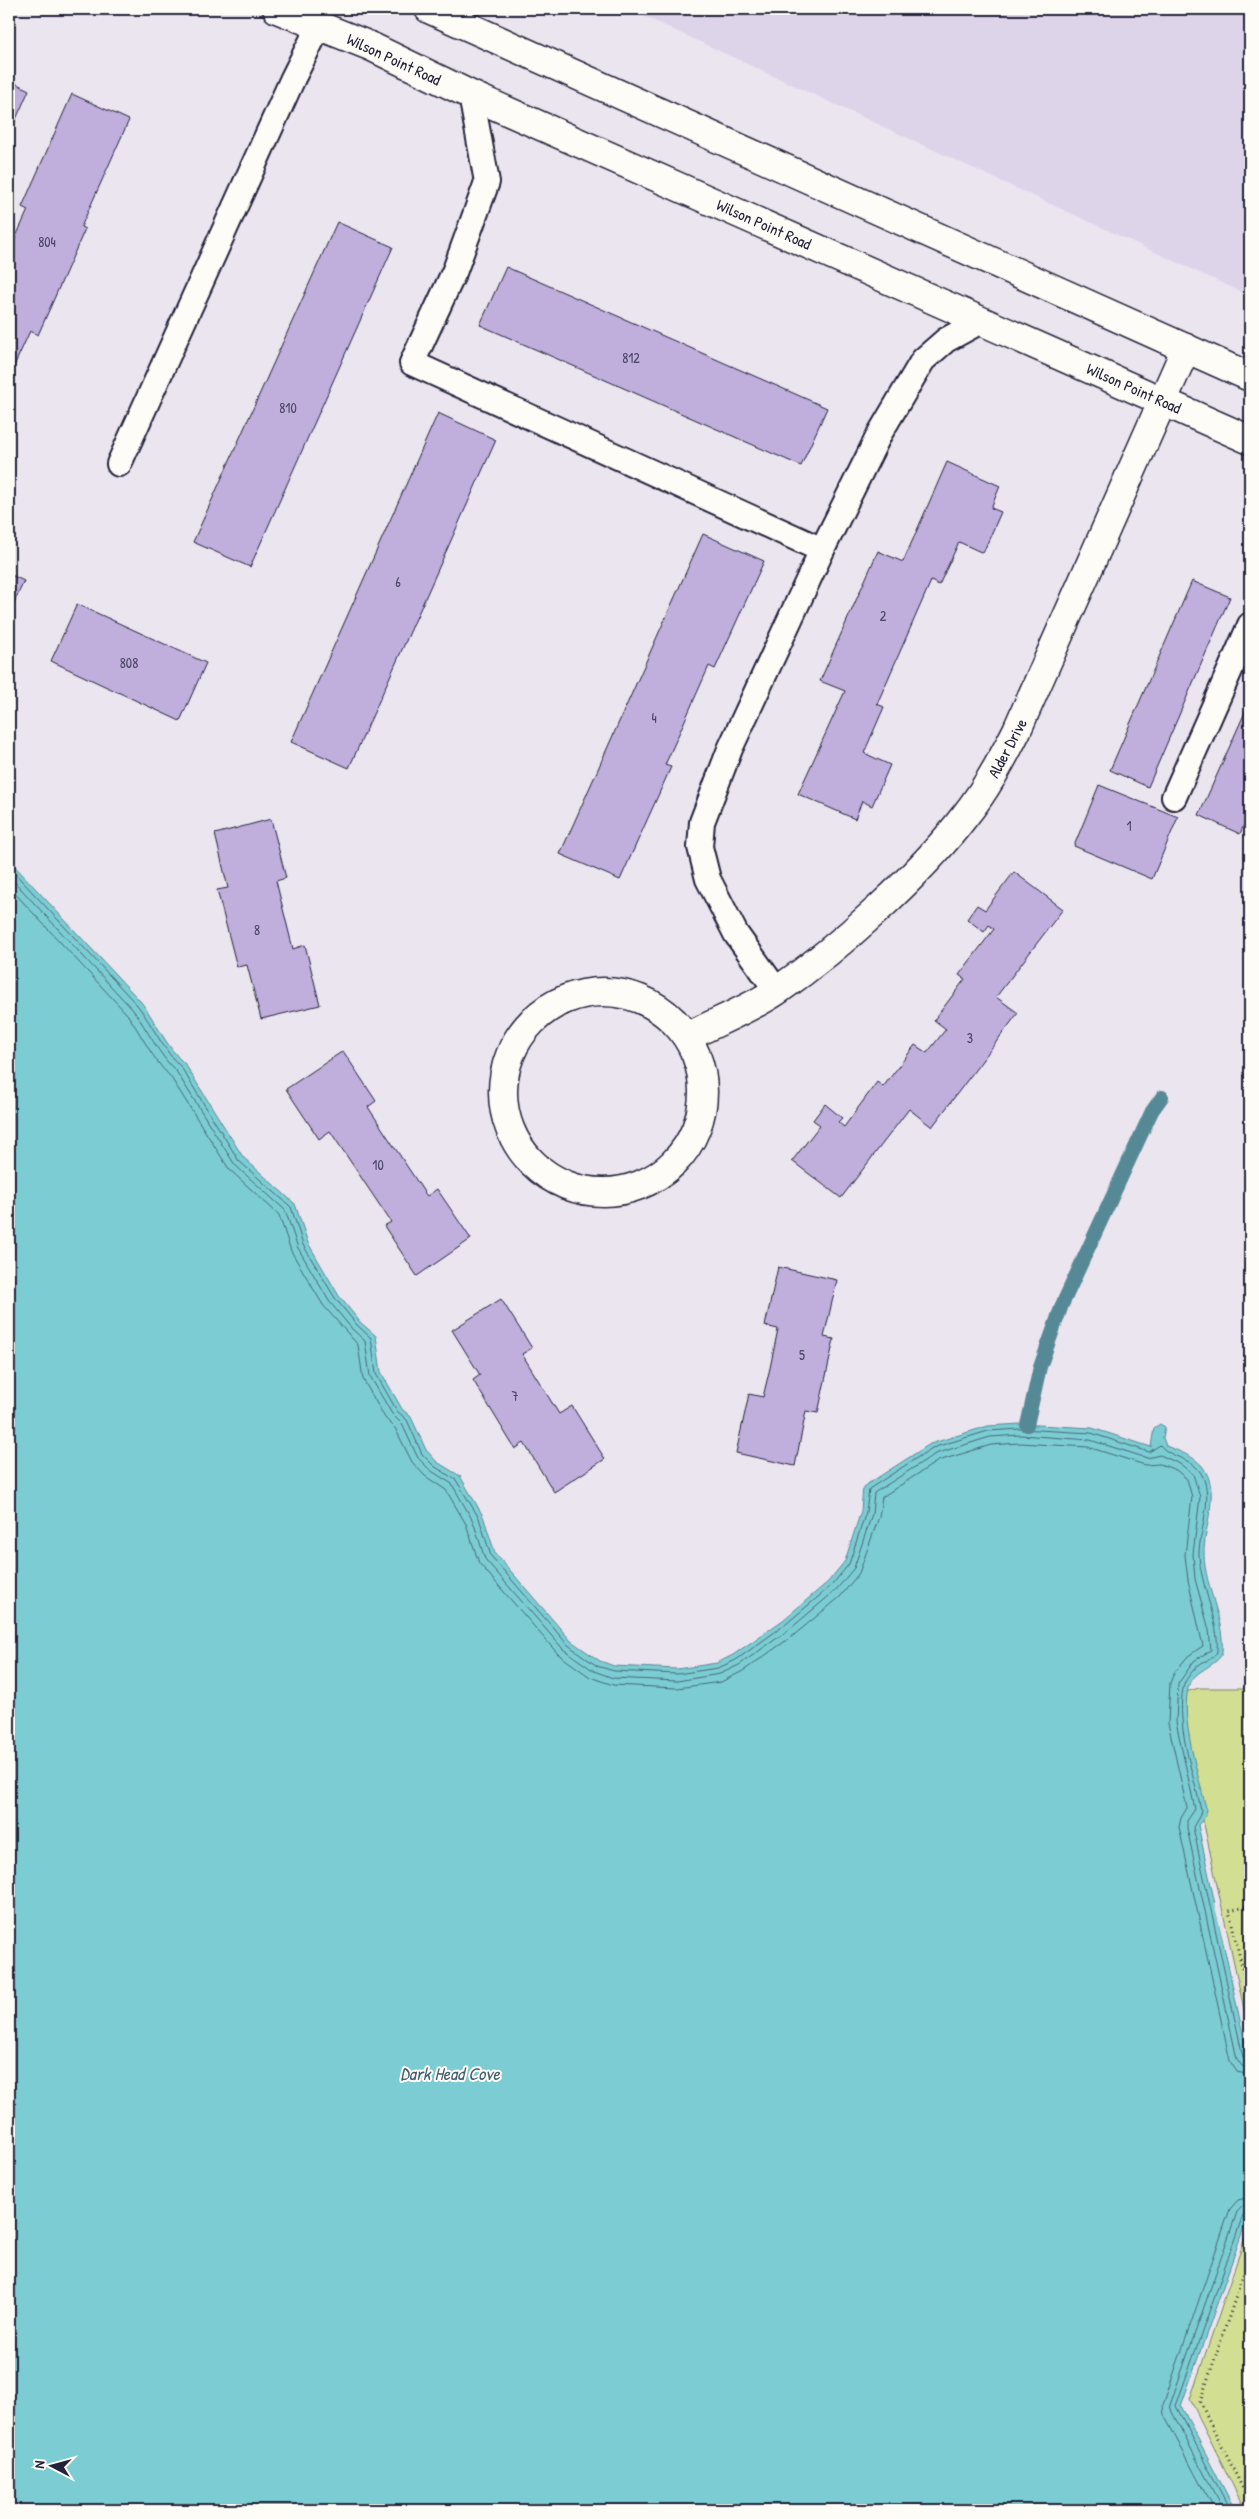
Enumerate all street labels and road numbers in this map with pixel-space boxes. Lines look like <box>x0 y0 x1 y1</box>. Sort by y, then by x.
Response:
street label: Wilson Point Road <box>343 28 445 90</box>
street label: Wilson Point Road <box>713 193 815 255</box>
street label: Wilson Point Road <box>1083 357 1185 419</box>
street label: Alder Drive <box>982 714 1032 782</box>

